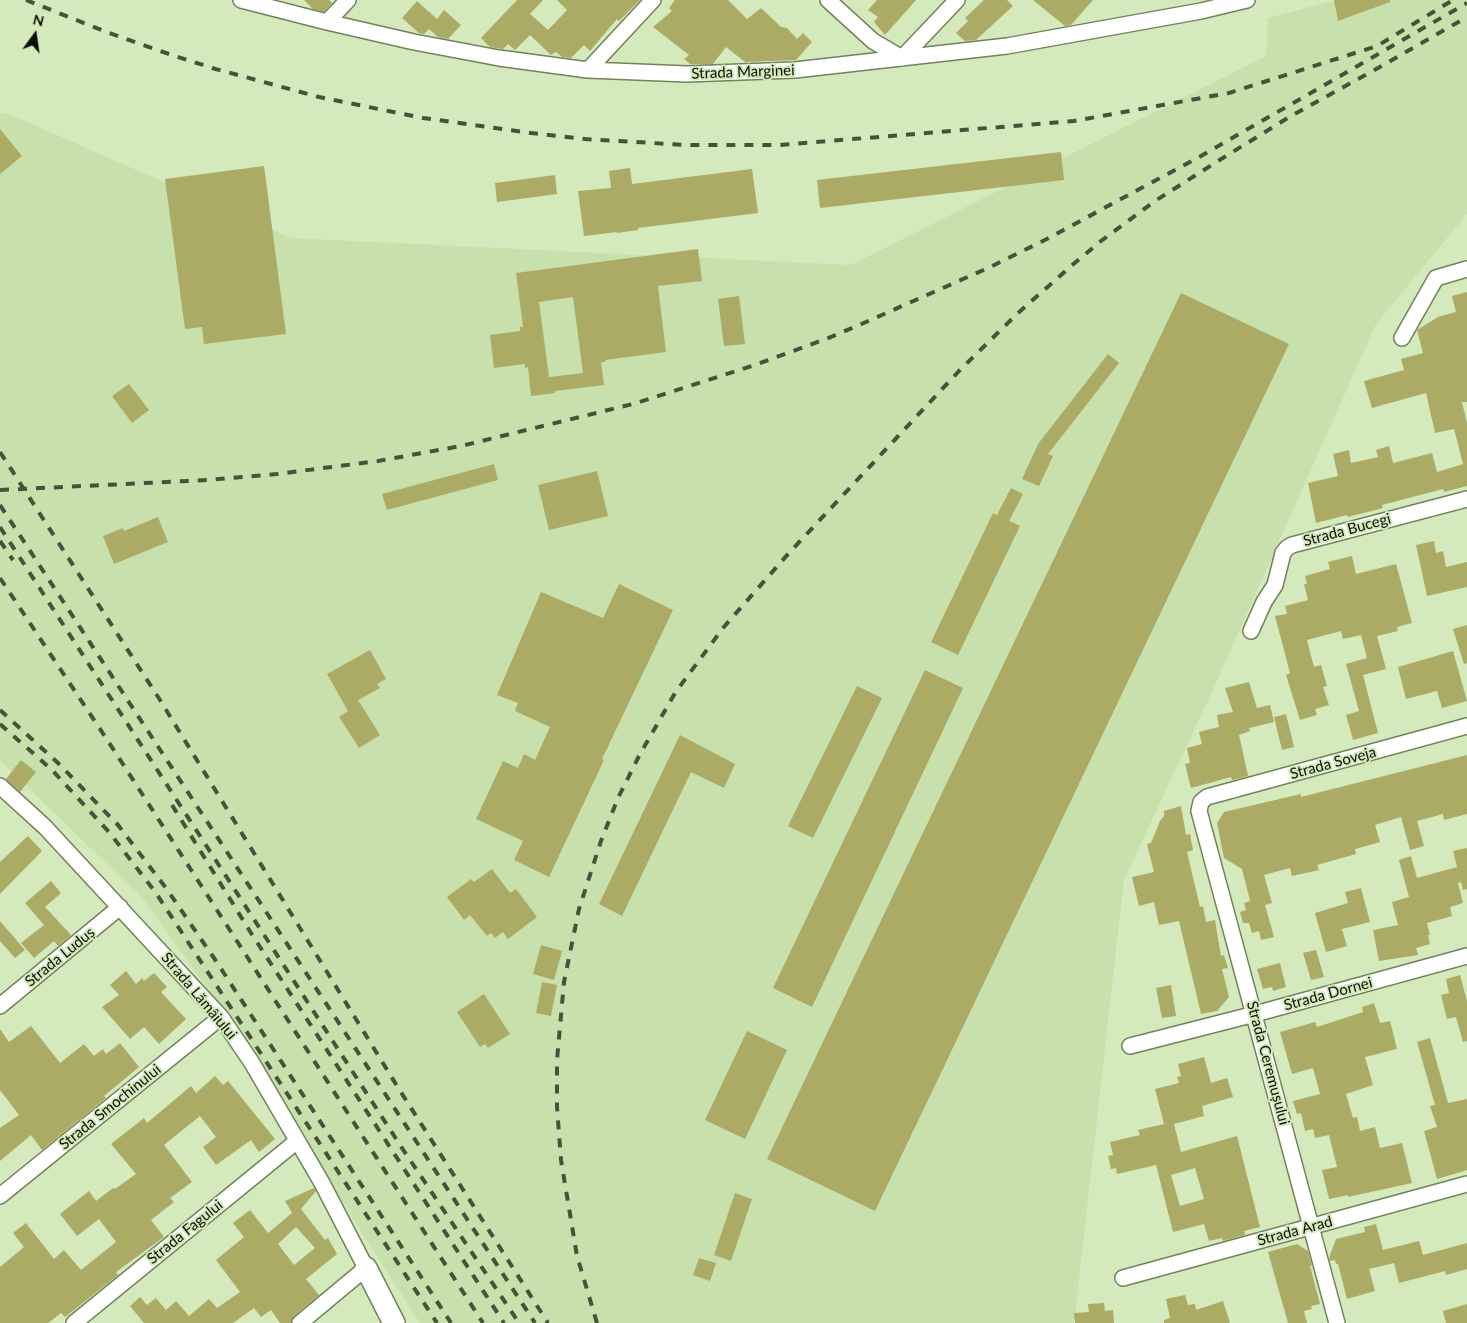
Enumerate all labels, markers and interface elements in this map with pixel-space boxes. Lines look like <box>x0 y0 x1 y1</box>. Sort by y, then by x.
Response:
north arrow <box>10 10 60 60</box>
text: N <box>31 10 46 30</box>
street label: Strada Marginei <box>691 61 795 83</box>
street label: Strada Bucegi <box>1301 510 1393 550</box>
street label: Strada Soveja <box>1288 743 1378 783</box>
street label: Strada Luduș <box>21 923 99 991</box>
street label: Strada Lămâiului <box>157 949 241 1043</box>
street label: Strada Dornei <box>1282 974 1374 1014</box>
street label: Strada Ceremușului <box>1243 999 1293 1127</box>
street label: Strada Smochinului <box>55 1060 165 1154</box>
street label: Strada Fagului <box>144 1196 226 1268</box>
street label: Strada Arad <box>1255 1212 1335 1250</box>

